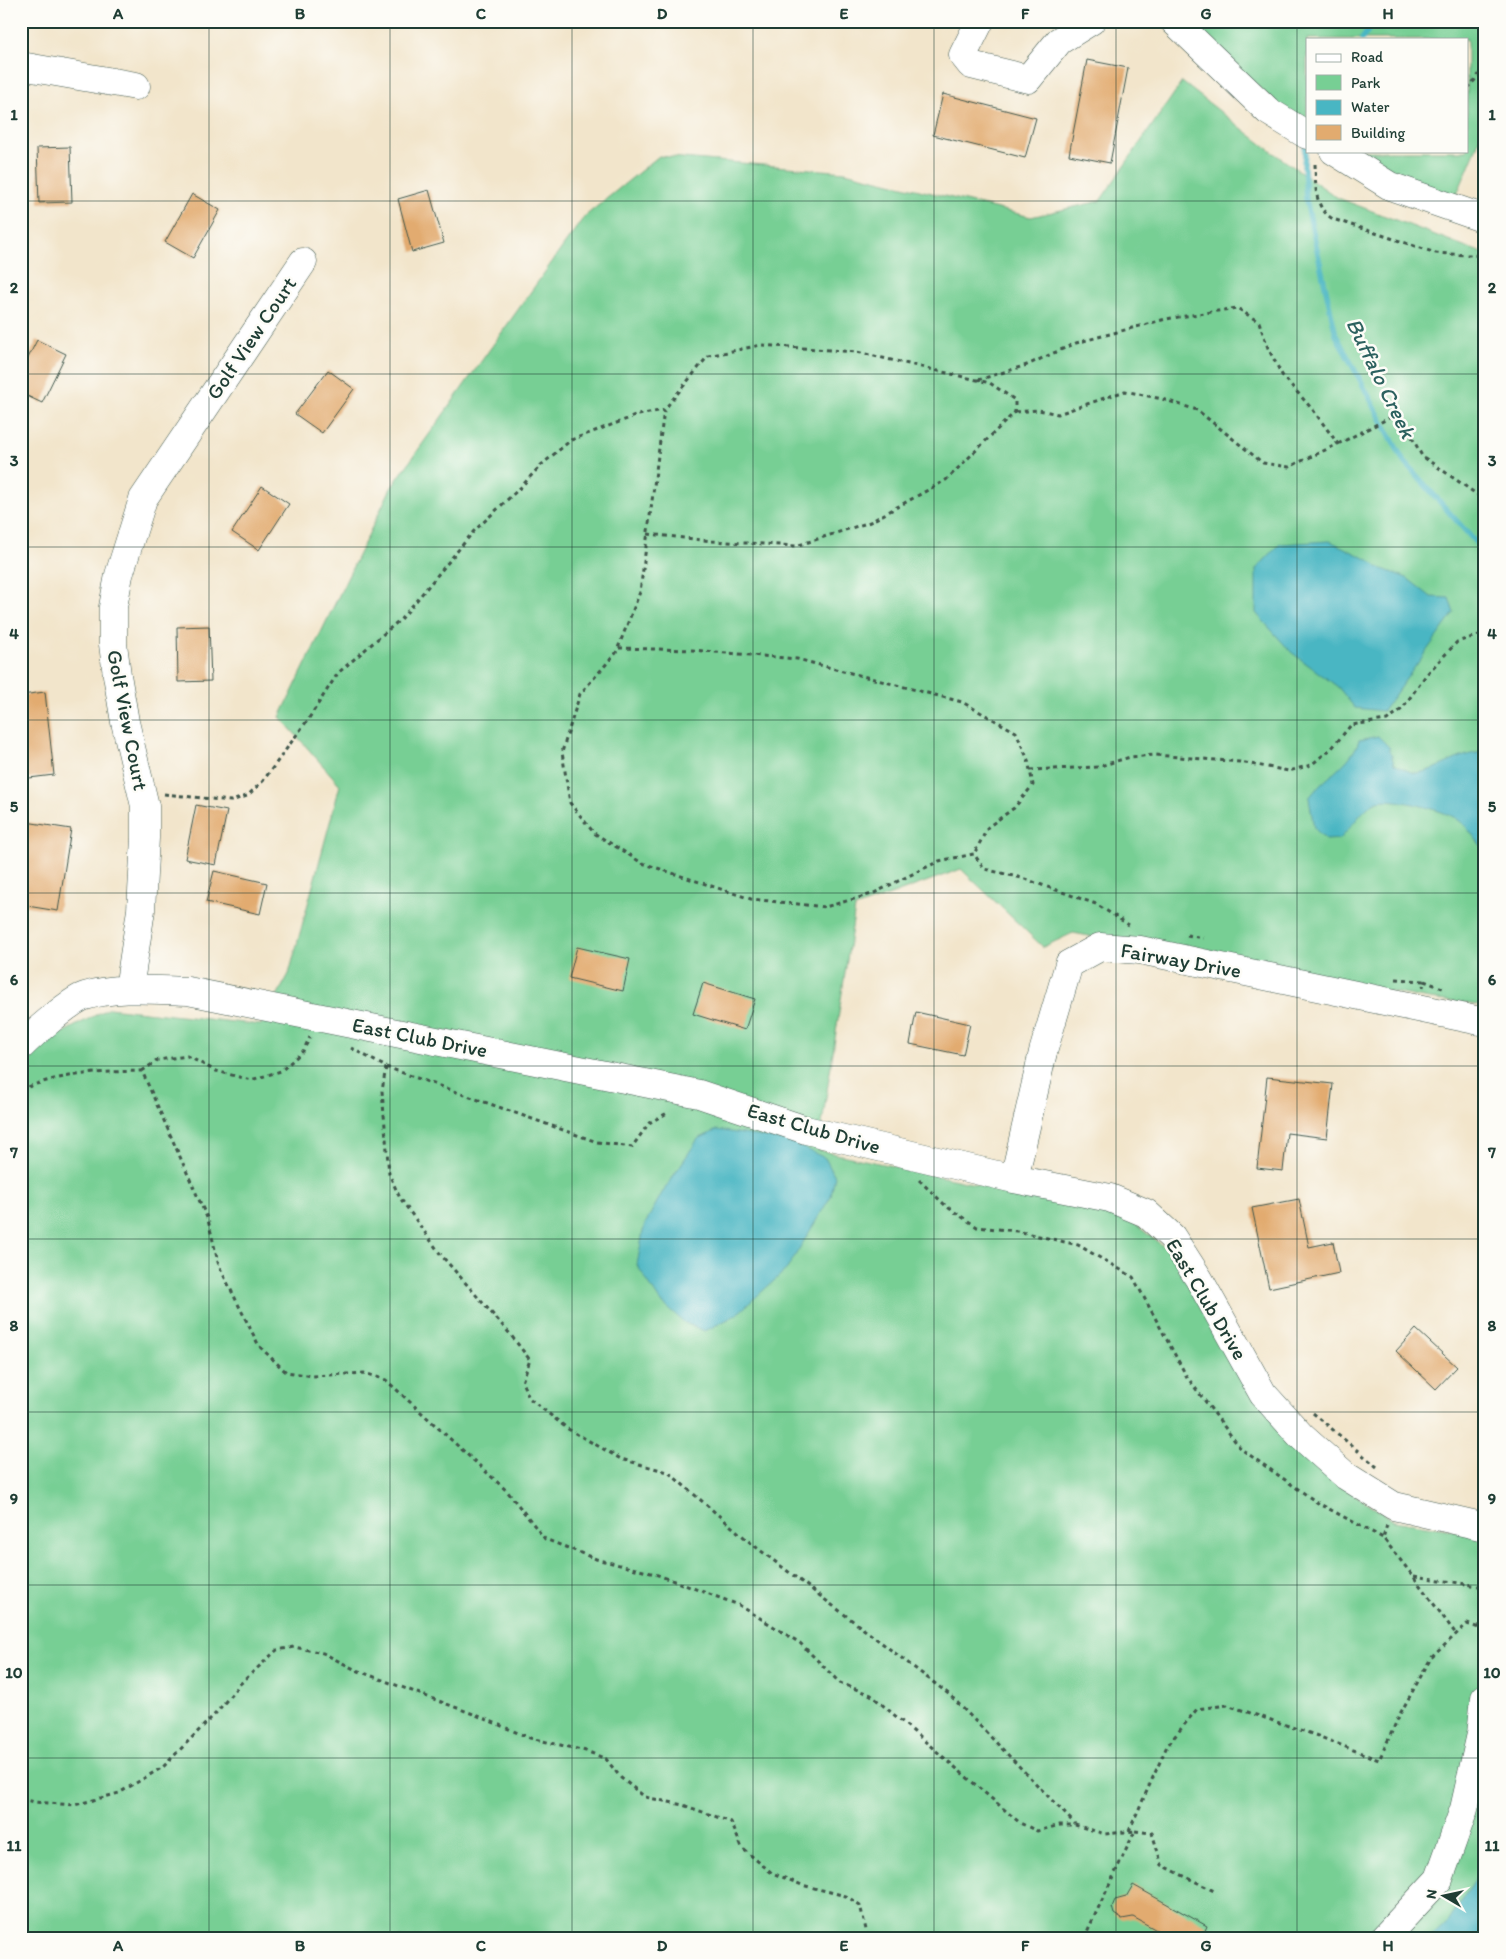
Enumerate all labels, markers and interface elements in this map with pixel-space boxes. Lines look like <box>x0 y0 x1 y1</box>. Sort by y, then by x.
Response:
text: A <box>112 4 124 23</box>
text: B <box>295 4 306 23</box>
text: C <box>476 4 487 23</box>
text: D <box>657 4 668 23</box>
text: E <box>840 4 849 23</box>
text: F <box>1021 4 1030 23</box>
text: G <box>1200 4 1212 23</box>
text: H <box>1382 4 1394 23</box>
legend <box>1306 38 1468 152</box>
text: Road <box>1351 48 1384 66</box>
text: Park <box>1351 74 1381 92</box>
text: Water <box>1351 98 1390 116</box>
text: 1 <box>10 105 18 124</box>
text: 1 <box>1488 105 1496 124</box>
text: Building <box>1351 124 1405 142</box>
street label: Golf View Court <box>201 272 301 404</box>
text: 2 <box>10 278 19 297</box>
text: 2 <box>1488 278 1497 297</box>
water label: Buffalo Creek <box>1340 314 1422 444</box>
text: 3 <box>10 451 19 470</box>
text: 3 <box>1488 451 1497 470</box>
text: 4 <box>9 624 19 643</box>
text: 4 <box>1487 624 1497 643</box>
street label: Golf View Court <box>102 648 154 793</box>
text: 5 <box>10 797 19 816</box>
text: 5 <box>1488 797 1497 816</box>
street label: Fairway Drive <box>1119 937 1243 983</box>
text: 6 <box>10 970 19 989</box>
text: 6 <box>1488 970 1497 989</box>
street label: East Club Drive <box>350 1012 490 1062</box>
street label: East Club Drive <box>745 1097 883 1159</box>
text: 7 <box>9 1143 18 1162</box>
text: 7 <box>1487 1143 1496 1162</box>
street label: East Club Drive <box>1161 1234 1253 1364</box>
text: 8 <box>10 1316 19 1335</box>
text: 8 <box>1488 1316 1497 1335</box>
text: 9 <box>10 1489 18 1508</box>
text: 9 <box>1488 1489 1496 1508</box>
text: 10 <box>5 1663 23 1682</box>
text: 10 <box>1483 1663 1501 1682</box>
text: 11 <box>7 1836 22 1855</box>
text: 11 <box>1485 1836 1500 1855</box>
north arrow <box>1418 1872 1468 1922</box>
text: N <box>1423 1888 1441 1900</box>
text: A <box>112 1936 124 1955</box>
text: B <box>295 1936 306 1955</box>
text: C <box>476 1936 487 1955</box>
text: D <box>657 1936 668 1955</box>
text: E <box>840 1936 849 1955</box>
text: F <box>1021 1936 1030 1955</box>
text: G <box>1200 1936 1212 1955</box>
text: H <box>1382 1936 1394 1955</box>

